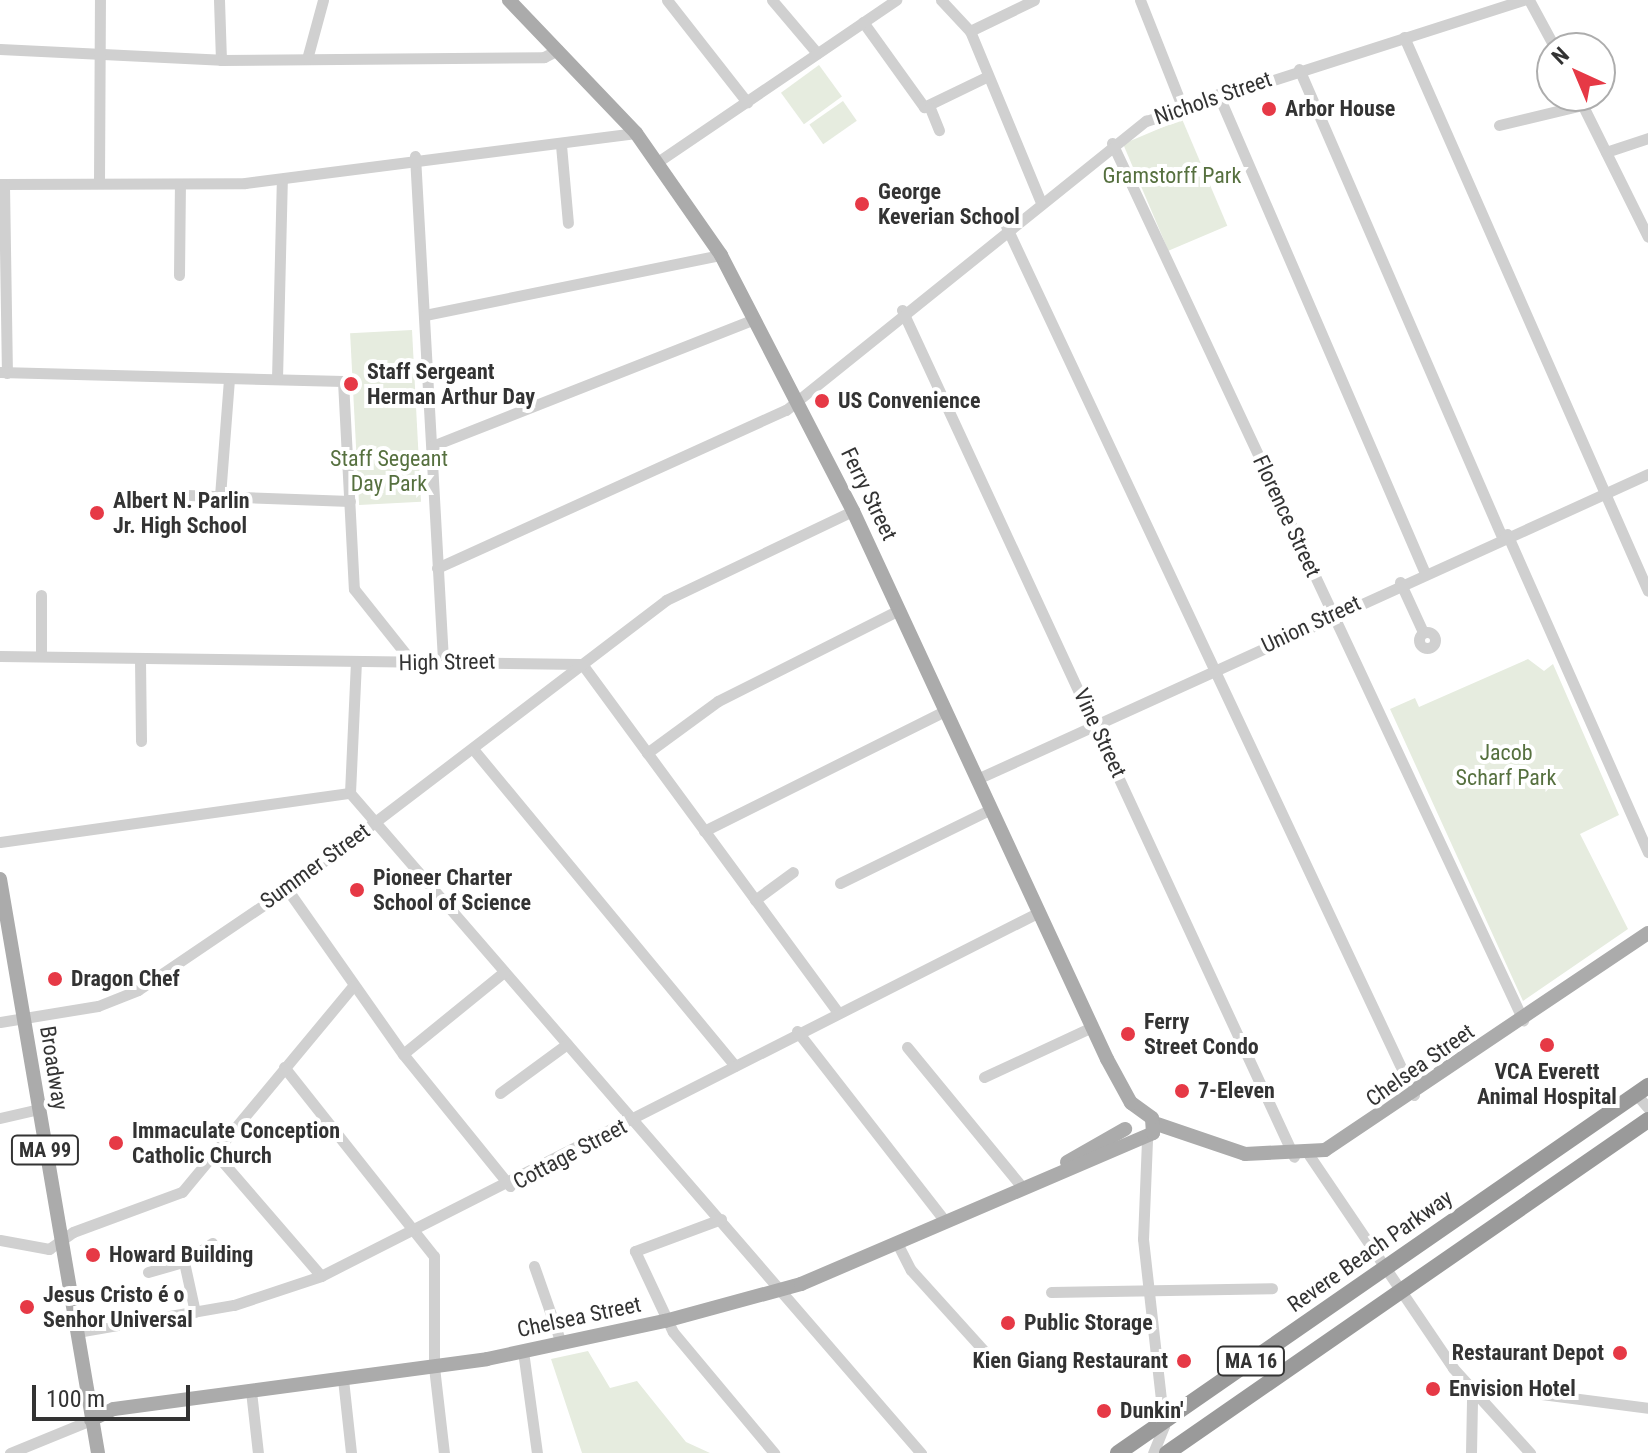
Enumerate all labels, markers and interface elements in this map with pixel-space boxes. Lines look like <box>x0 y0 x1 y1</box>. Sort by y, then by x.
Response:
north arrow <box>1536 32 1616 112</box>
text: N <box>1547 42 1574 69</box>
street label: Nichols Street <box>1151 66 1275 130</box>
place label: Arbor House <box>1285 96 1395 122</box>
marker: Arbor House <box>1260 100 1278 118</box>
park label: Gramstorff Park <box>1103 163 1241 189</box>
place label: George Keverian School <box>878 178 1020 230</box>
marker: George Keverian School <box>853 195 871 213</box>
place label: Staff Sergeant Herman Arthur Day <box>367 358 535 410</box>
marker: Staff Sergeant Herman Arthur Day <box>342 375 360 393</box>
place label: US Convenience <box>838 388 980 414</box>
marker: US Convenience <box>813 392 831 410</box>
street label: Ferry Street <box>835 443 903 545</box>
park label: Staff Segeant Day Park <box>330 445 448 496</box>
street label: Florence Street <box>1247 451 1327 581</box>
place label: Albert N. Parlin Jr. High School <box>113 487 250 538</box>
marker: Albert N. Parlin Jr. High School <box>88 504 106 522</box>
street label: Union Street <box>1257 590 1365 658</box>
street label: High Street <box>398 648 496 676</box>
street label: Vine Street <box>1068 684 1132 782</box>
park label: Jacob Scharf Park <box>1456 739 1556 790</box>
street label: Summer Street <box>255 817 375 915</box>
place label: Pioneer Charter School of Science <box>373 864 531 916</box>
marker: Pioneer Charter School of Science <box>348 881 366 899</box>
place label: Dragon Chef <box>71 966 180 992</box>
marker: Dragon Chef <box>46 970 64 988</box>
place label: Ferry Street Condo <box>1144 1008 1259 1060</box>
street label: Chelsea Street <box>1361 1018 1479 1112</box>
street label: Broadway <box>34 1024 74 1112</box>
marker: Ferry Street Condo <box>1119 1025 1137 1043</box>
marker: VCA Everett Animal Hospital <box>1538 1036 1556 1054</box>
place label: VCA Everett Animal Hospital <box>1477 1058 1617 1110</box>
place label: 7-Eleven <box>1198 1078 1275 1104</box>
marker: 7-Eleven <box>1173 1082 1191 1100</box>
street label: Cottage Street <box>509 1113 631 1195</box>
place label: Immaculate Conception Catholic Church <box>132 1117 340 1168</box>
road number: MA 99 <box>9 1134 81 1166</box>
marker: Immaculate Conception Catholic Church <box>107 1134 125 1152</box>
street label: Revere Beach Parkway <box>1283 1184 1457 1318</box>
place label: Howard Building <box>109 1242 253 1268</box>
marker: Howard Building <box>84 1246 102 1264</box>
place label: Jesus Cristo é o Senhor Universal <box>43 1281 193 1332</box>
street label: Chelsea Street <box>515 1291 643 1343</box>
marker: Jesus Cristo é o Senhor Universal <box>18 1298 36 1316</box>
place label: Public Storage <box>1024 1310 1153 1336</box>
marker: Public Storage <box>999 1314 1017 1332</box>
place label: Restaurant Depot <box>1452 1340 1604 1366</box>
marker: Restaurant Depot <box>1611 1344 1629 1362</box>
road number: MA 16 <box>1215 1345 1287 1377</box>
place label: Kien Giang Restaurant <box>973 1348 1168 1374</box>
marker: Kien Giang Restaurant <box>1175 1352 1193 1370</box>
scale bar <box>36 1369 194 1419</box>
place label: Envision Hotel <box>1449 1376 1576 1402</box>
marker: Envision Hotel <box>1424 1380 1442 1398</box>
text: 100 m <box>46 1385 105 1413</box>
place label: Dunkin' <box>1120 1398 1184 1424</box>
marker: Dunkin' <box>1095 1402 1113 1420</box>

